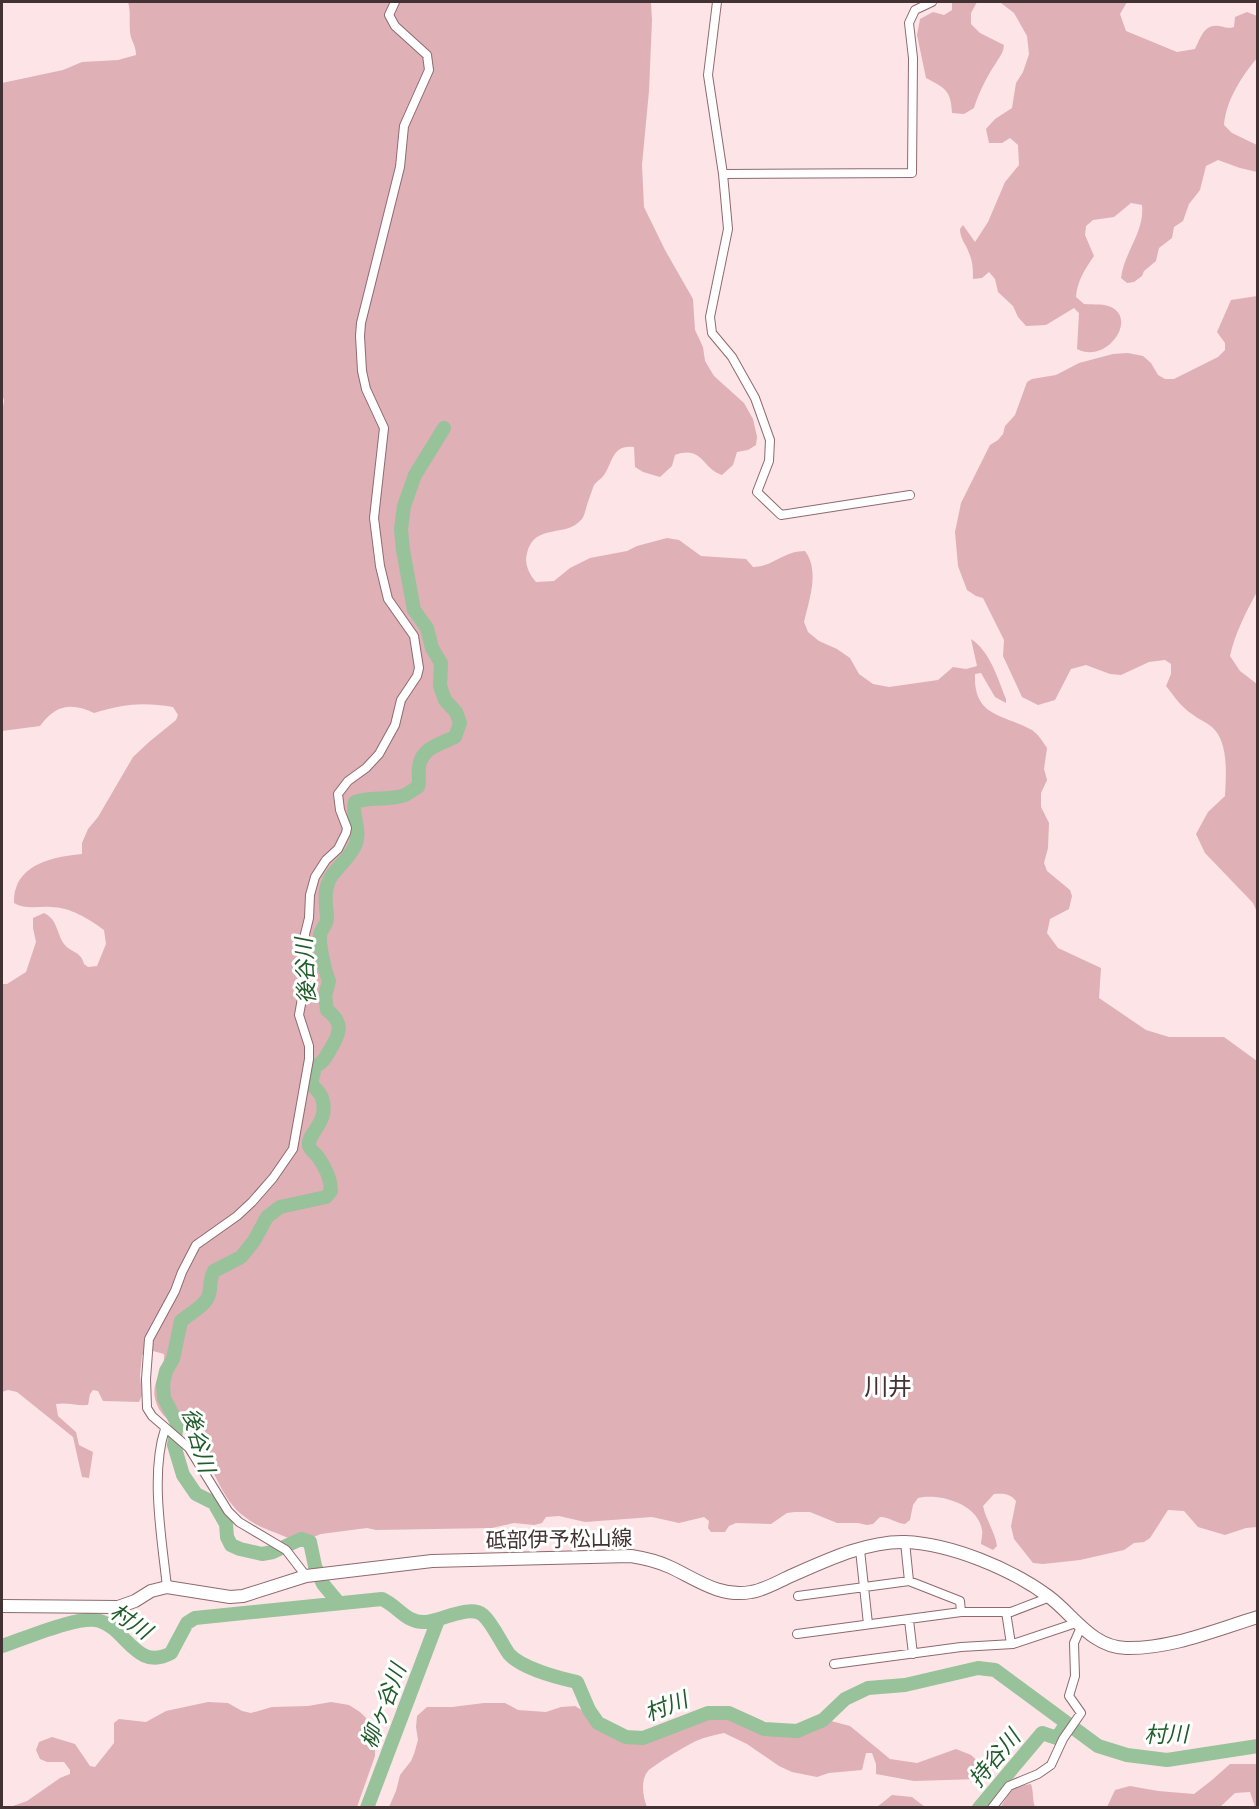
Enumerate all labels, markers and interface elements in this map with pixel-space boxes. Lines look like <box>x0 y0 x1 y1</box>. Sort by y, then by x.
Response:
water label: 後谷川 <box>290 935 320 1005</box>
district label: 川井 <box>864 1372 912 1401</box>
water label: 後谷川 <box>177 1405 221 1477</box>
street label: 砥部伊予松山線 <box>485 1525 633 1553</box>
water label: 村川 <box>105 1598 158 1645</box>
water label: 柳ヶ谷川 <box>355 1658 412 1752</box>
water label: 村川 <box>641 1685 693 1726</box>
water label: 村川 <box>1144 1721 1190 1747</box>
water label: 持谷川 <box>963 1723 1026 1792</box>

